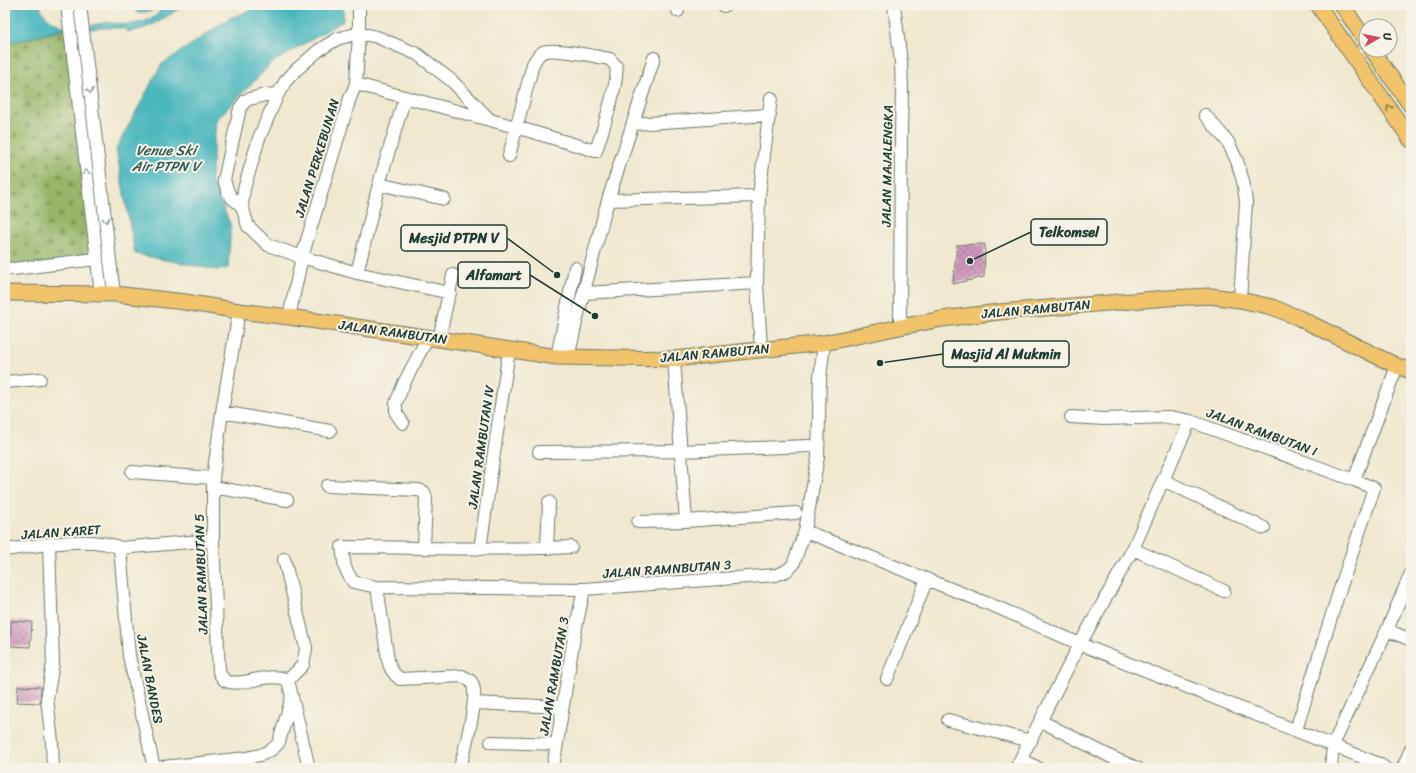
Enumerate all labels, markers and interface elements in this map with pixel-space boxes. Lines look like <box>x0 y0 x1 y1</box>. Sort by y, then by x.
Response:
north arrow <box>1358 18 1398 58</box>
text: U <box>1377 31 1397 42</box>
one-way arrow <box>85 88 94 94</box>
street label: JALAN PERKEBUNAN <box>288 96 346 221</box>
street label: JALAN MAJALENGKA <box>874 105 900 228</box>
one-way arrow <box>1386 105 1394 112</box>
water label: Venue Ski Air PTPN V <box>131 138 204 179</box>
one-way arrow <box>82 169 91 175</box>
one-way arrow <box>101 217 110 223</box>
callout: Telkomsel <box>1031 219 1107 245</box>
text: Telkomsel <box>1039 220 1100 245</box>
callout: Mesjid PTPN V <box>401 225 507 251</box>
text: Mesjid PTPN V <box>408 226 500 251</box>
callout: Alfamart <box>458 262 530 288</box>
text: Alfamart <box>465 263 523 288</box>
street label: JALAN RAMBUTAN <box>980 293 1091 325</box>
street label: JALAN RAMBUTAN <box>336 313 449 351</box>
street label: JALAN RAMBUTAN <box>659 337 770 369</box>
callout: Masjid Al Mukmin <box>943 341 1069 367</box>
text: Masjid Al Mukmin <box>950 342 1061 367</box>
street label: JALAN RAMBUTAN IV <box>461 383 501 511</box>
street label: JALAN RAMBUTAN I <box>1202 401 1321 463</box>
street label: JALAN RAMBUTAN 5 <box>187 513 215 636</box>
street label: JALAN KARET <box>20 518 103 546</box>
street label: JALAN RAMNBUTAN 3 <box>601 553 732 585</box>
street label: JALAN RAMBUTAN 3 <box>532 615 576 738</box>
street label: JALAN BANDES <box>130 631 170 726</box>

